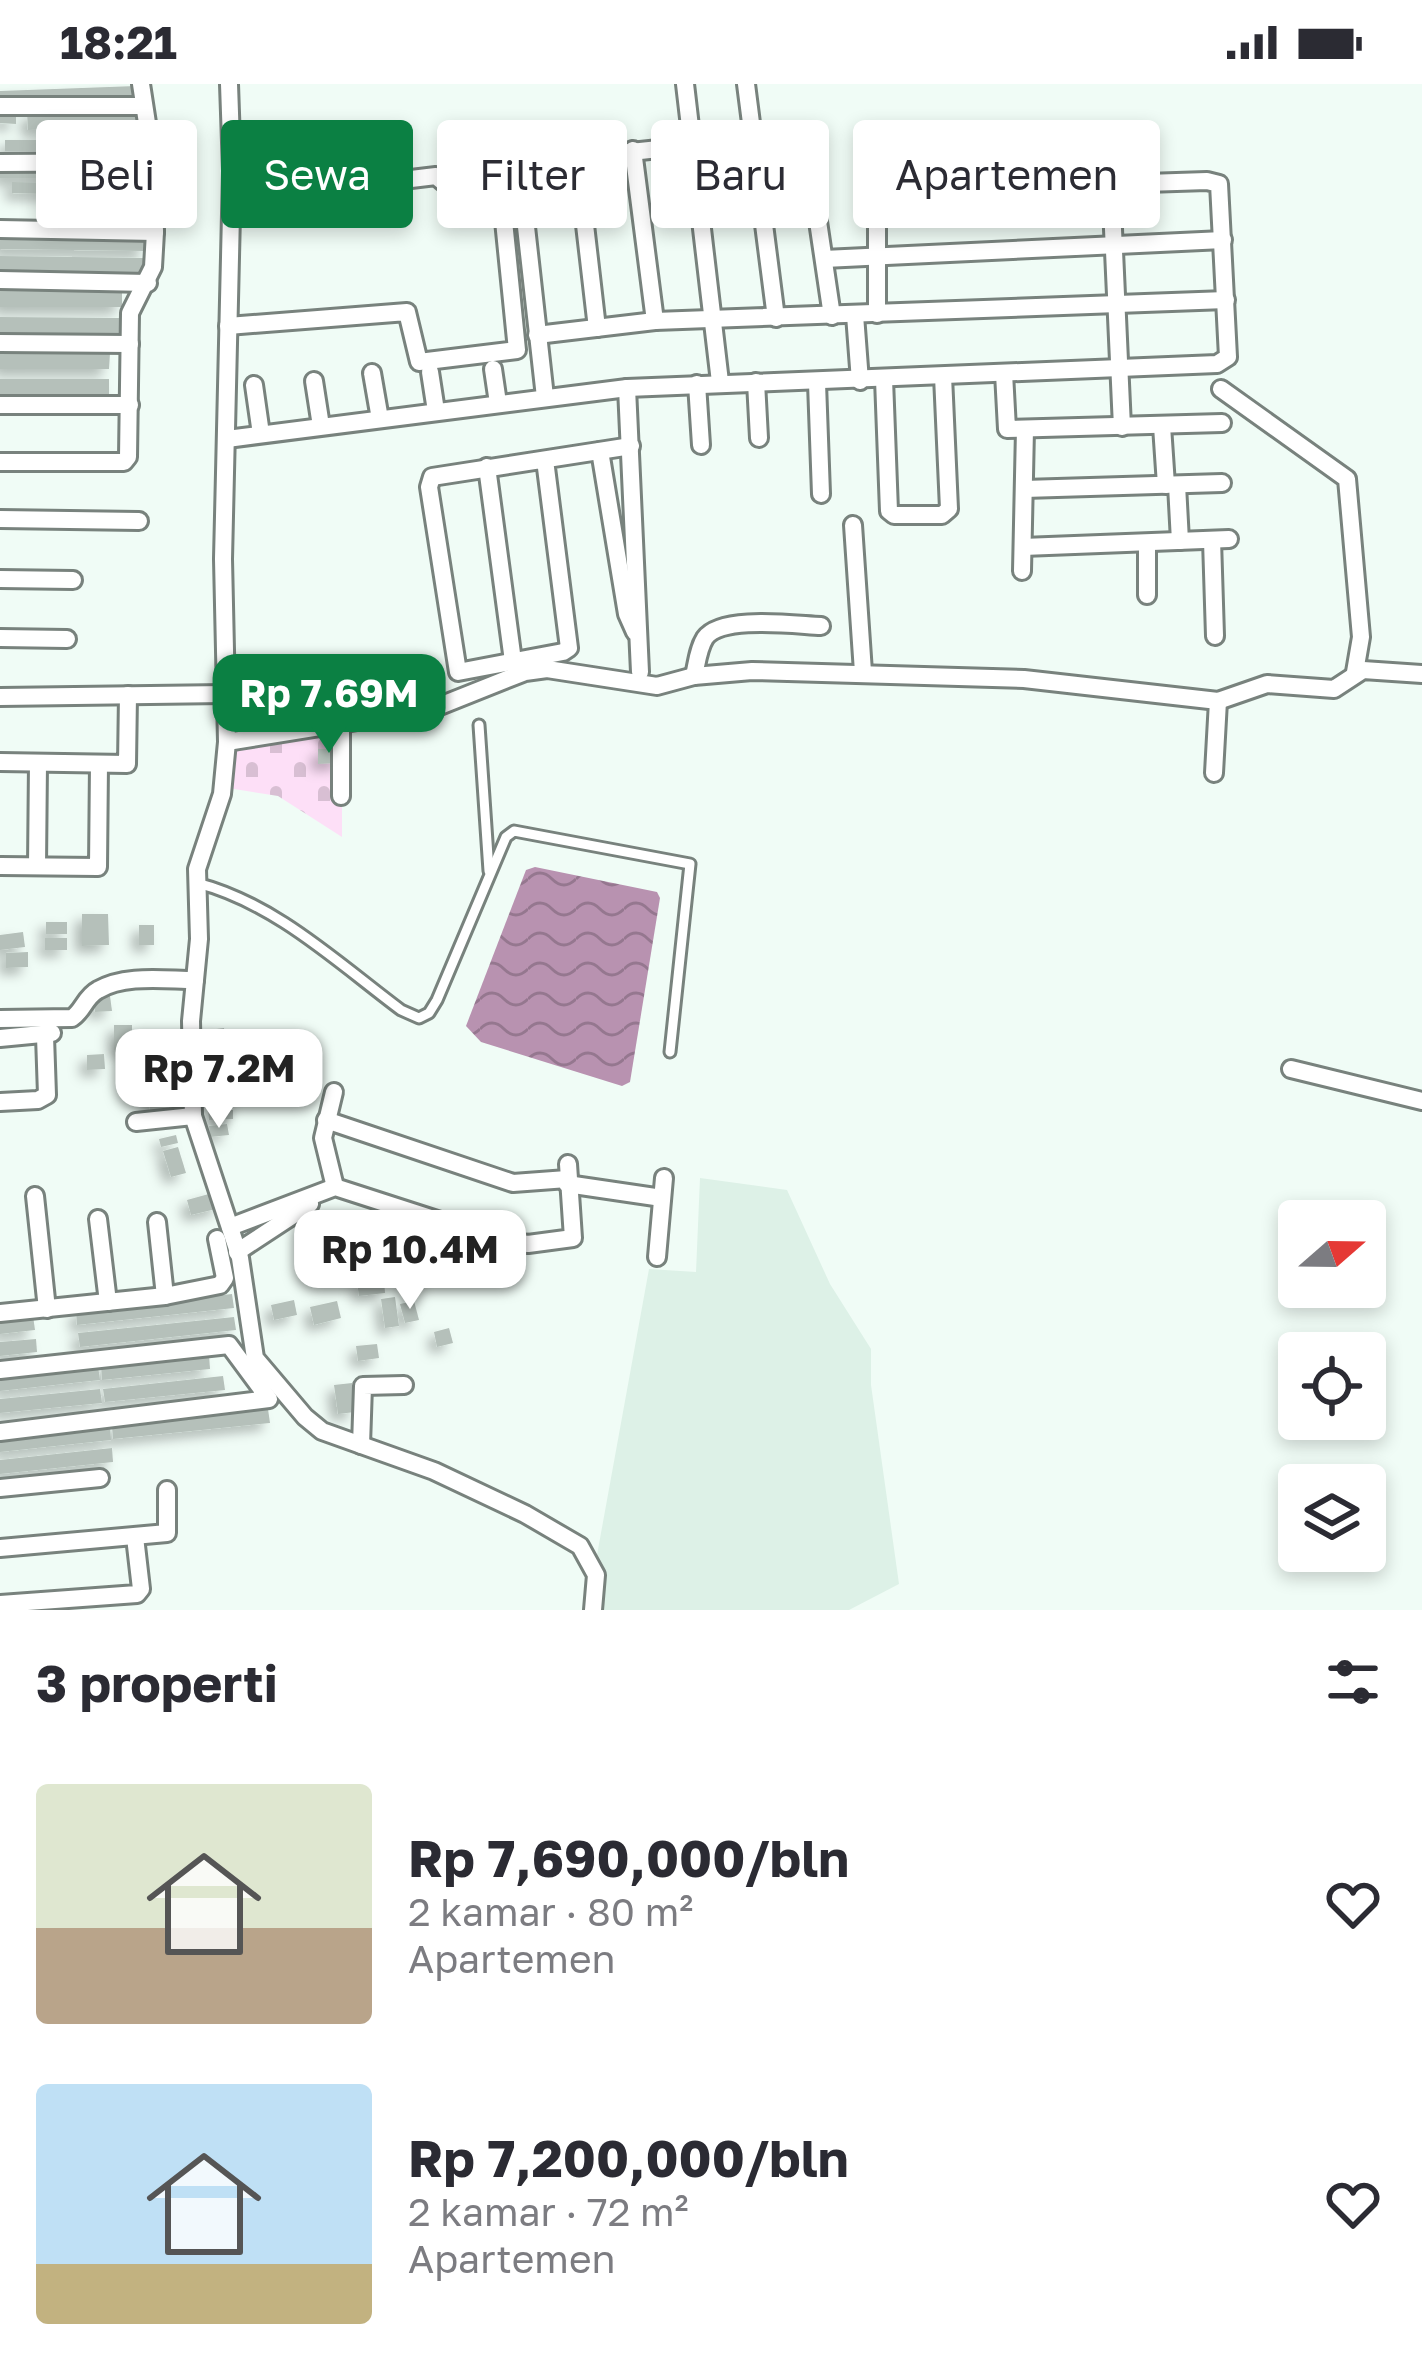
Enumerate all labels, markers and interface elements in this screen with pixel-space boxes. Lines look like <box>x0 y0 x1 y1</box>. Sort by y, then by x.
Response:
text: 18:21 <box>60 15 177 69</box>
chip: Beli <box>36 120 197 228</box>
chip: Sewa <box>221 120 413 228</box>
chip: Filter <box>437 120 627 228</box>
chip: Baru <box>651 120 829 228</box>
chip: Apartemen <box>853 120 1160 228</box>
pin: Rp 7.69M <box>205 654 453 756</box>
text: Rp 7.69M <box>240 669 418 716</box>
pin: Rp 7.2M <box>108 1029 330 1131</box>
text: Rp 7.2M <box>142 1044 296 1091</box>
north arrow <box>1278 1200 1386 1308</box>
map controls <box>1278 1200 1386 1572</box>
pin: Rp 10.4M <box>286 1210 534 1312</box>
text: Rp 10.4M <box>321 1225 499 1272</box>
button: locate <box>1278 1332 1386 1440</box>
button: layers <box>1278 1464 1386 1572</box>
icon: filters <box>1320 1649 1386 1715</box>
text: 3 properti <box>36 1652 278 1713</box>
text: Rp 7,690,000/bln <box>408 1827 849 1888</box>
icon: home <box>132 1832 276 1976</box>
icon: heart <box>1320 1871 1386 1937</box>
text: 2 kamar · 80 m² <box>408 1888 693 1935</box>
text: Apartemen <box>408 1935 615 1982</box>
text: Rp 7,200,000/bln <box>408 2127 849 2188</box>
icon: home <box>132 2132 276 2276</box>
icon: heart <box>1320 2171 1386 2237</box>
text: 2 kamar · 72 m² <box>408 2188 689 2235</box>
text: Apartemen <box>408 2235 615 2282</box>

